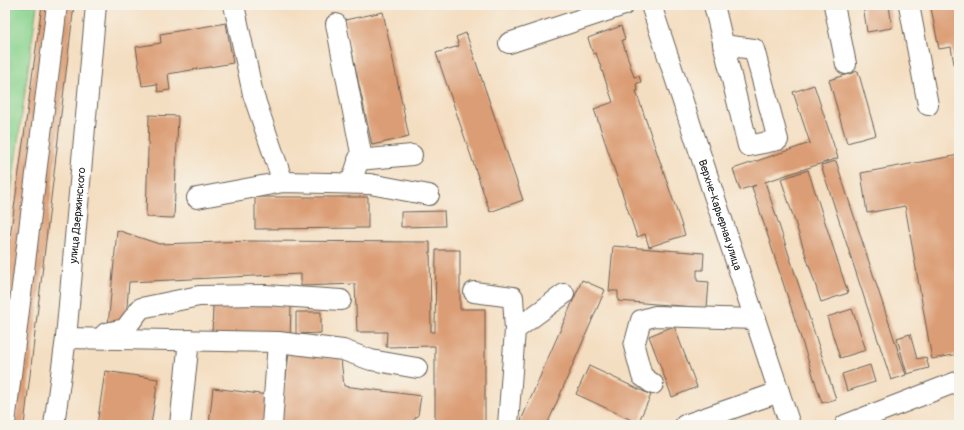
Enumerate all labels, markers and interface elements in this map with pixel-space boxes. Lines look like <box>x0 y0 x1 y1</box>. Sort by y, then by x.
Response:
street label: Верхне-Карьерная улица <box>696 158 745 272</box>
street label: улица Дзержинского <box>66 166 88 265</box>

